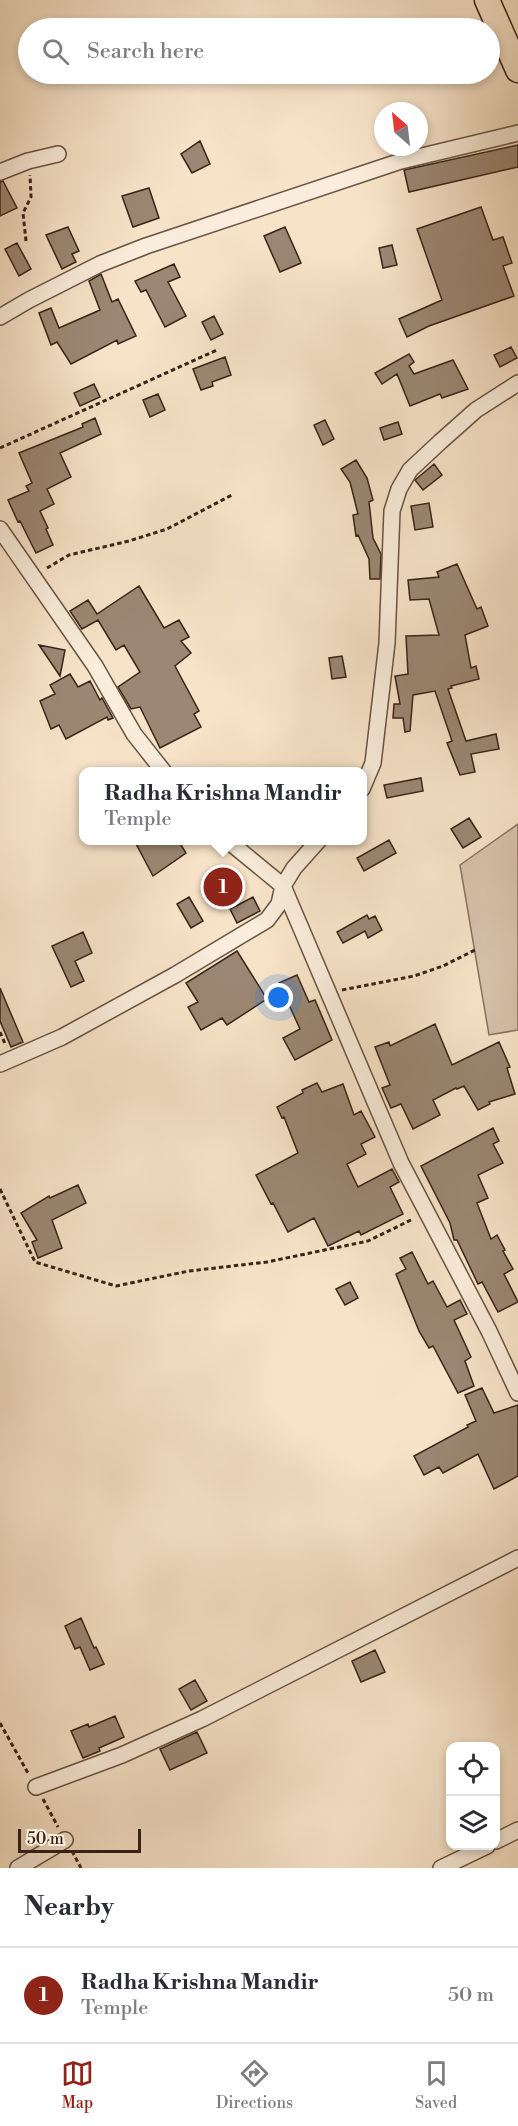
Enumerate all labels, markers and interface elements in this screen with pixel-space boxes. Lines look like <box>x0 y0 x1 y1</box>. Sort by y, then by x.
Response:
search box <box>18 18 500 84</box>
icon: search <box>39 35 72 68</box>
text: Search here <box>87 38 204 65</box>
north arrow <box>374 102 428 156</box>
popup <box>79 767 367 845</box>
text: Radha Krishna Mandir <box>104 780 342 807</box>
text: Temple <box>104 807 172 832</box>
pin: 1 <box>204 864 242 910</box>
your location <box>264 983 293 1012</box>
map controls <box>446 1742 500 1850</box>
button: locate <box>446 1742 500 1796</box>
button: layers <box>446 1796 500 1850</box>
scale bar <box>18 1826 141 1854</box>
text: 50 m <box>27 1829 64 1849</box>
text: Nearby <box>24 1891 114 1923</box>
text: Radha Krishna Mandir <box>81 1969 319 1996</box>
text: 1 <box>39 1983 48 2008</box>
text: 50 m <box>448 1983 494 2008</box>
text: Temple <box>81 1996 148 2021</box>
tab: Map <box>61 2057 94 2113</box>
tab: Directions <box>216 2057 293 2113</box>
tab: Saved <box>415 2057 457 2113</box>

